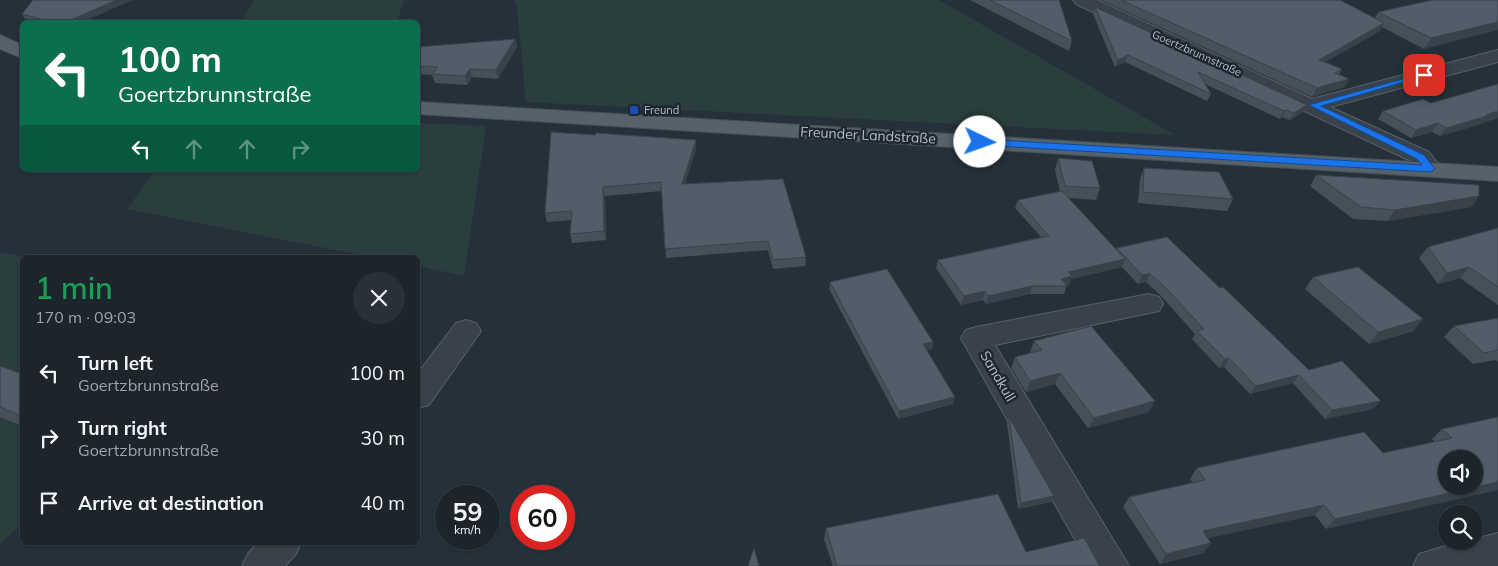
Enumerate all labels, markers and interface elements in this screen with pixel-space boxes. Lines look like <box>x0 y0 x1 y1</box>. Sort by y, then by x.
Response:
street label: Goertzbrunnstraße <box>1150 27 1244 79</box>
text: 100 m <box>118 37 222 81</box>
icon: left <box>35 40 100 105</box>
pin <box>1403 54 1445 96</box>
icon: arrive <box>1410 61 1438 89</box>
text: Goertzbrunnstraße <box>118 80 311 108</box>
place label: Freund <box>644 103 679 117</box>
marker: Freund <box>628 104 640 116</box>
position arrow <box>953 115 1005 167</box>
street label: Freunder Landstraße <box>800 122 936 148</box>
icon: left <box>127 135 155 163</box>
icon: ahead <box>180 135 208 163</box>
icon: ahead <box>233 135 261 163</box>
icon: right <box>286 135 314 163</box>
text: 1 min <box>35 269 113 307</box>
button: close <box>353 272 405 324</box>
text: 170 m · 09:03 <box>35 307 136 327</box>
street label: Sandkull <box>976 347 1020 405</box>
text: Turn left <box>78 351 153 375</box>
icon: left <box>35 359 63 387</box>
text: 100 m <box>349 361 405 385</box>
text: Goertzbrunnstraße <box>78 375 219 395</box>
text: Turn right <box>78 416 167 440</box>
icon: right <box>35 424 63 452</box>
text: 30 m <box>361 426 405 450</box>
text: Goertzbrunnstraße <box>78 440 219 460</box>
map controls <box>1438 450 1483 550</box>
button: sound <box>1438 450 1483 495</box>
speed limit sign: 60 <box>510 485 575 550</box>
icon: arrive <box>35 489 63 517</box>
text: Arrive at destination <box>78 491 264 515</box>
text: 40 m <box>361 491 405 515</box>
text: 59 <box>452 496 483 527</box>
button: search <box>1438 505 1483 550</box>
text: km/h <box>454 522 481 537</box>

